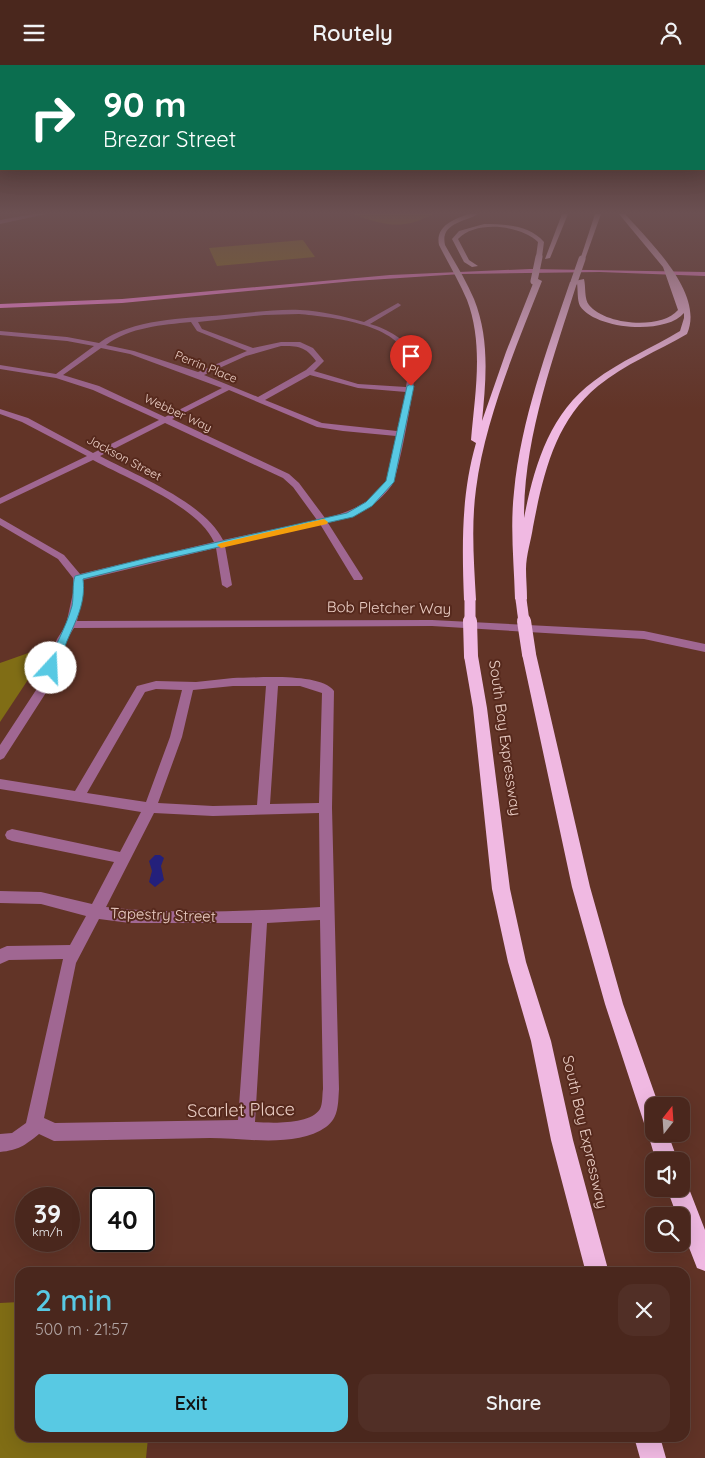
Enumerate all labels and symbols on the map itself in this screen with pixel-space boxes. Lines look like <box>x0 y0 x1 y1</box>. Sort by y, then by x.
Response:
pin <box>390 335 432 386</box>
street label: Perrin Place <box>173 347 240 386</box>
street label: Webber Way <box>142 390 214 435</box>
street label: Jackson Street <box>84 432 164 484</box>
street label: Bob Pletcher Way <box>327 597 451 618</box>
position arrow <box>24 641 76 693</box>
street label: South Bay Expressway <box>485 659 526 817</box>
street label: Tapestry Street <box>110 903 216 926</box>
street label: South Bay Expressway <box>559 1053 612 1211</box>
street label: Scarlet Place <box>187 1097 295 1122</box>
north arrow <box>645 1097 690 1143</box>
speed limit sign: 40 <box>90 1187 155 1252</box>

